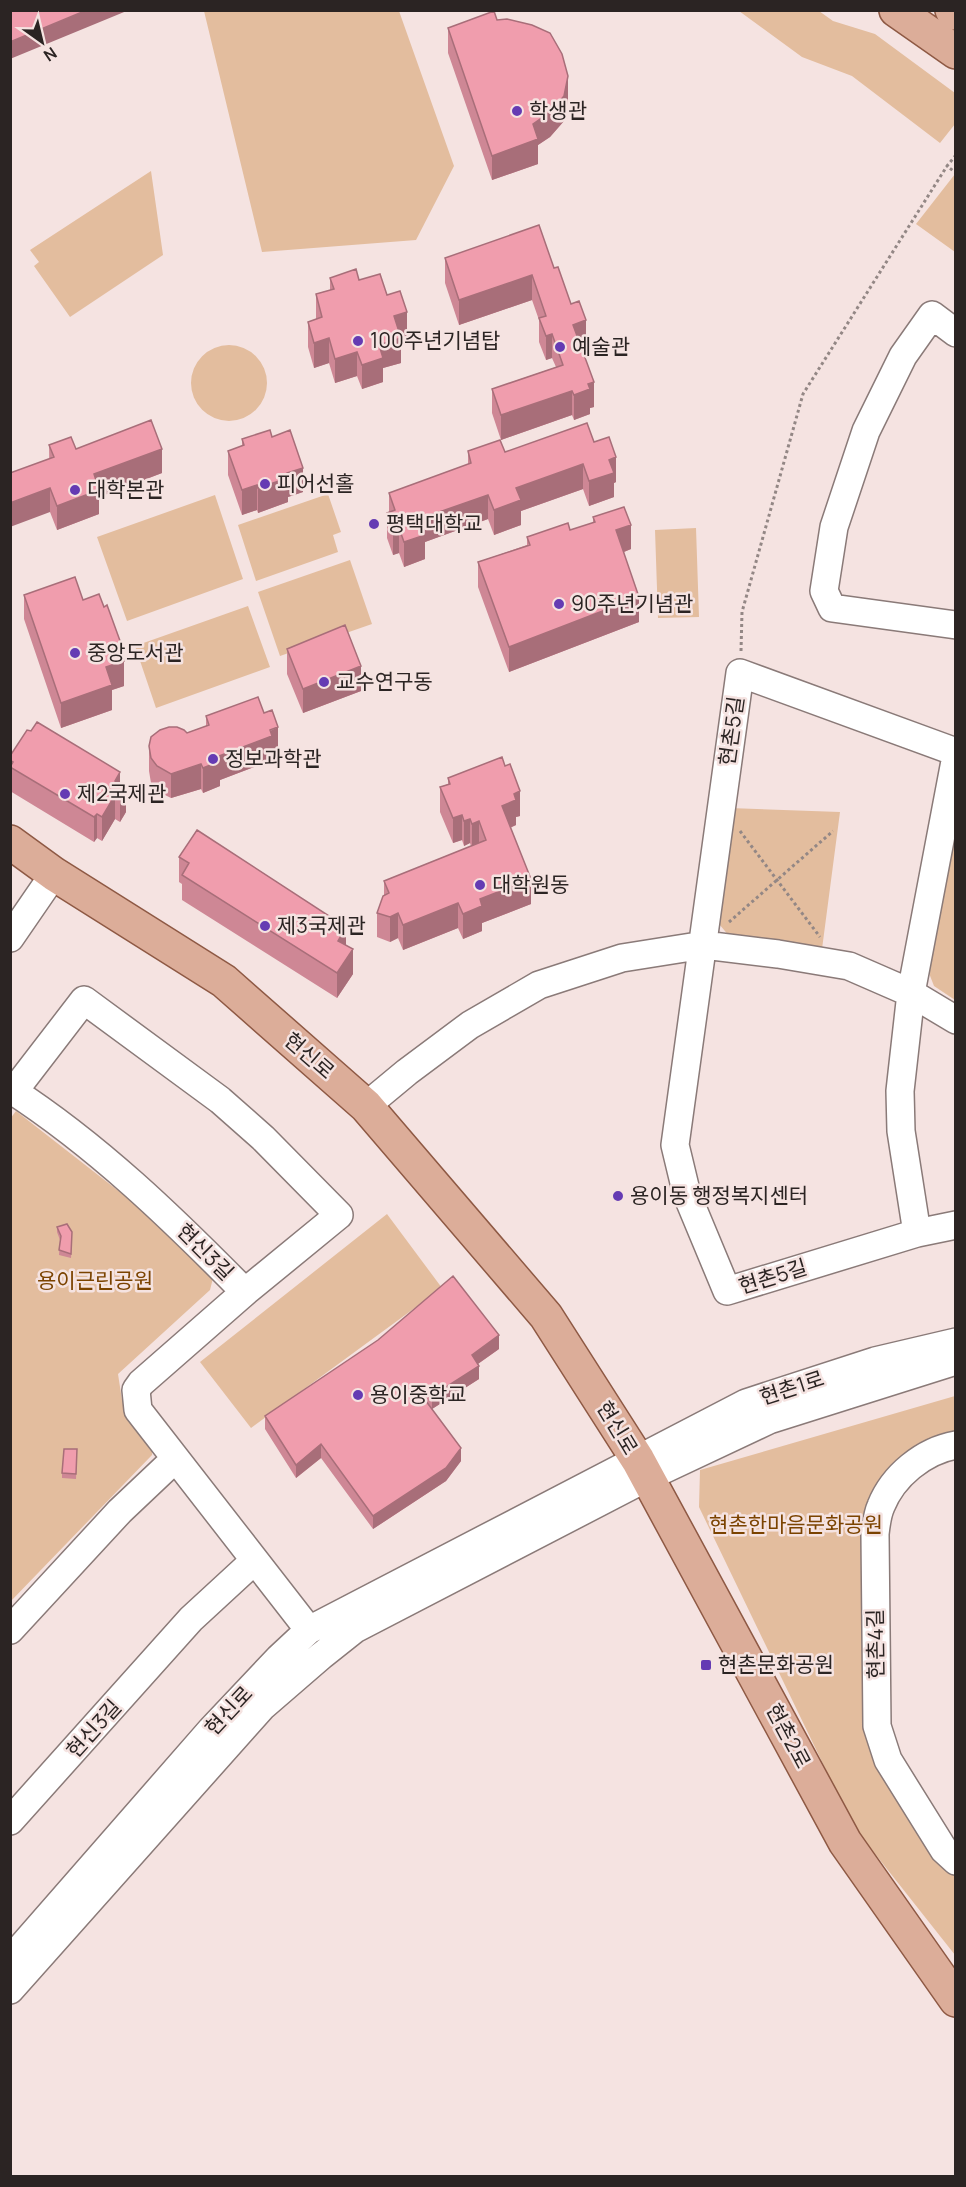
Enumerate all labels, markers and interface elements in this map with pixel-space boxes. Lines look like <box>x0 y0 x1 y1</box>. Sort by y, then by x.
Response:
north arrow <box>12 12 72 72</box>
text: N <box>39 42 61 67</box>
place label: 학생관 <box>529 96 587 124</box>
marker: 학생관 <box>510 104 524 118</box>
place label: 100주년기념탑 <box>370 326 500 354</box>
place label: 예술관 <box>572 332 630 360</box>
marker: 100주년기념탑 <box>351 334 365 348</box>
marker: 예술관 <box>553 340 567 354</box>
place label: 피어선홀 <box>277 469 354 497</box>
place label: 대학본관 <box>87 475 164 503</box>
marker: 피어선홀 <box>258 477 272 491</box>
marker: 대학본관 <box>68 483 82 497</box>
place label: 평택대학교 <box>386 509 483 537</box>
marker: 평택대학교 <box>367 517 381 531</box>
place label: 90주년기념관 <box>571 589 693 617</box>
marker: 90주년기념관 <box>552 597 566 611</box>
place label: 중앙도서관 <box>87 638 184 666</box>
marker: 중앙도서관 <box>68 646 82 660</box>
place label: 교수연구동 <box>336 667 433 695</box>
marker: 교수연구동 <box>317 675 331 689</box>
street label: 현촌5길 <box>712 694 750 768</box>
place label: 정보과학관 <box>225 744 322 772</box>
marker: 정보과학관 <box>206 752 220 766</box>
place label: 제2국제관 <box>77 779 166 807</box>
marker: 제2국제관 <box>58 787 72 801</box>
place label: 대학원동 <box>492 870 569 898</box>
marker: 대학원동 <box>473 878 487 892</box>
place label: 제3국제관 <box>277 911 366 939</box>
marker: 제3국제관 <box>258 919 272 933</box>
street label: 현신로 <box>279 1026 341 1085</box>
place label: 용이동 행정복지센터 <box>630 1181 808 1209</box>
marker: 용이동 행정복지센터 <box>611 1189 625 1203</box>
street label: 현신3길 <box>171 1217 240 1286</box>
street label: 현촌5길 <box>735 1252 810 1300</box>
park label: 용이근린공원 <box>37 1266 153 1294</box>
street label: 현촌1로 <box>756 1364 827 1411</box>
place label: 용이중학교 <box>370 1380 467 1408</box>
marker: 용이중학교 <box>351 1388 365 1402</box>
street label: 현신로 <box>591 1395 645 1460</box>
park label: 현촌한마음문화공원 <box>709 1510 883 1538</box>
street label: 현촌4길 <box>860 1609 890 1679</box>
place label: 현촌문화공원 <box>718 1650 834 1678</box>
marker: 현촌문화공원 <box>699 1658 713 1672</box>
street label: 현신로 <box>198 1680 258 1741</box>
street label: 현신3길 <box>60 1693 127 1764</box>
street label: 현촌2로 <box>760 1698 818 1773</box>

